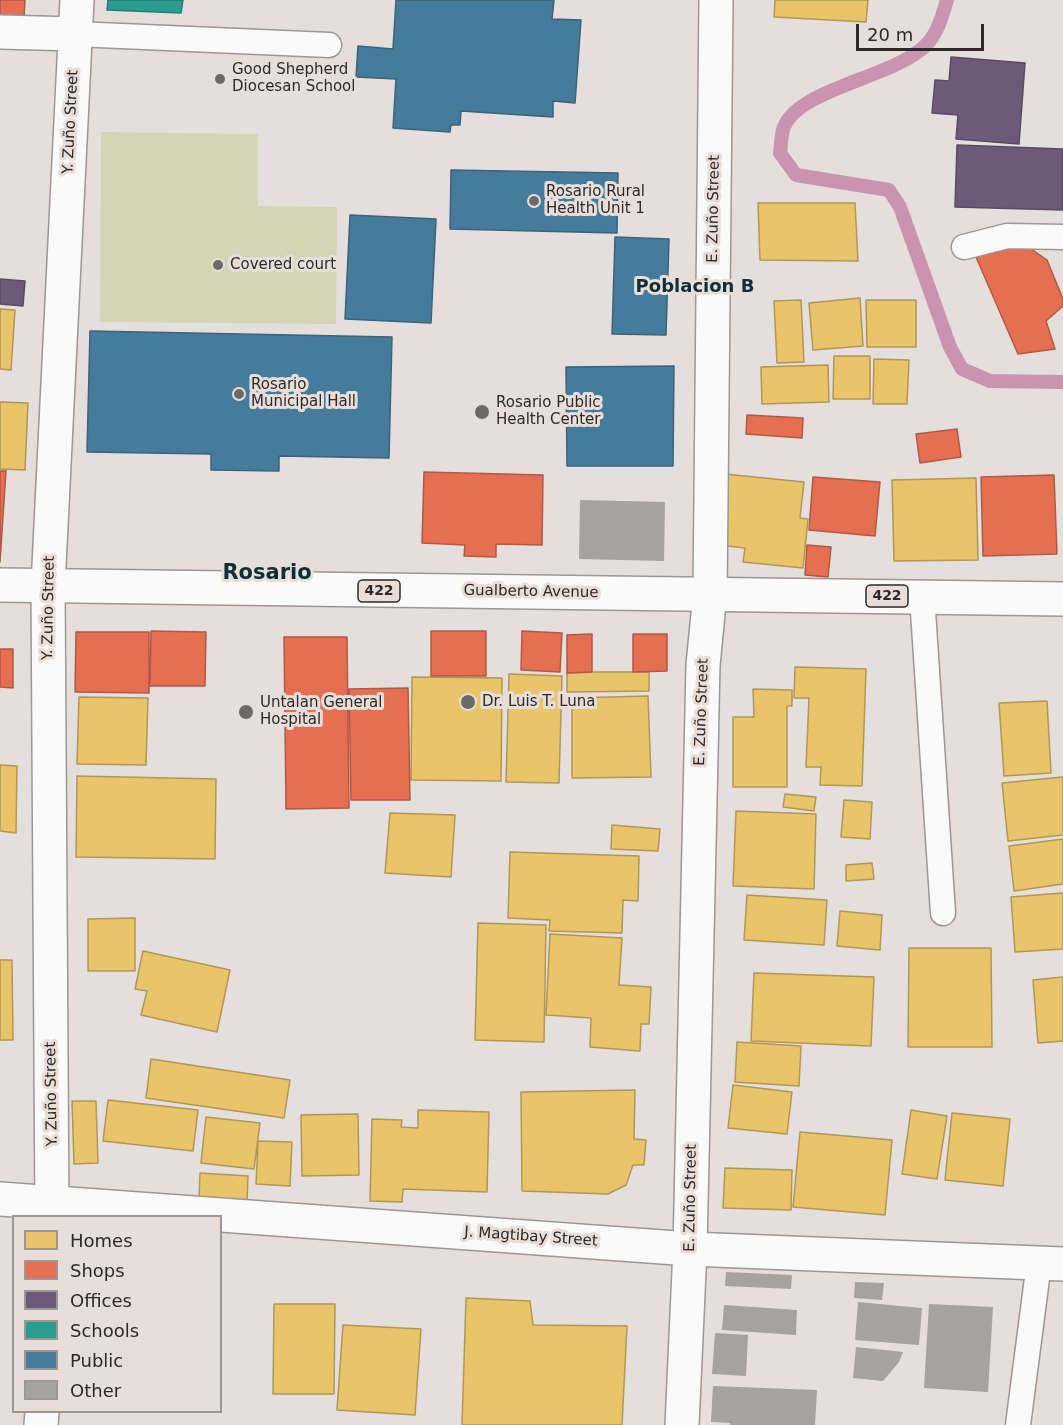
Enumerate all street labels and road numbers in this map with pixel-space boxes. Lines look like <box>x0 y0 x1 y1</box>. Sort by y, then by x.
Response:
street label: Y. Zuño Street <box>59 69 83 175</box>
street label: E. Zuño Street <box>704 155 724 263</box>
street label: Y. Zuño Street <box>39 556 59 660</box>
road number: 422 <box>358 580 400 602</box>
street label: Gualberto Avenue <box>463 582 599 602</box>
road number: 422 <box>866 585 908 607</box>
street label: E. Zuño Street <box>691 658 713 766</box>
street label: Y. Zuño Street <box>42 1042 62 1146</box>
street label: E. Zuño Street <box>681 1144 701 1252</box>
street label: J. Magtibay Street <box>464 1223 598 1251</box>

